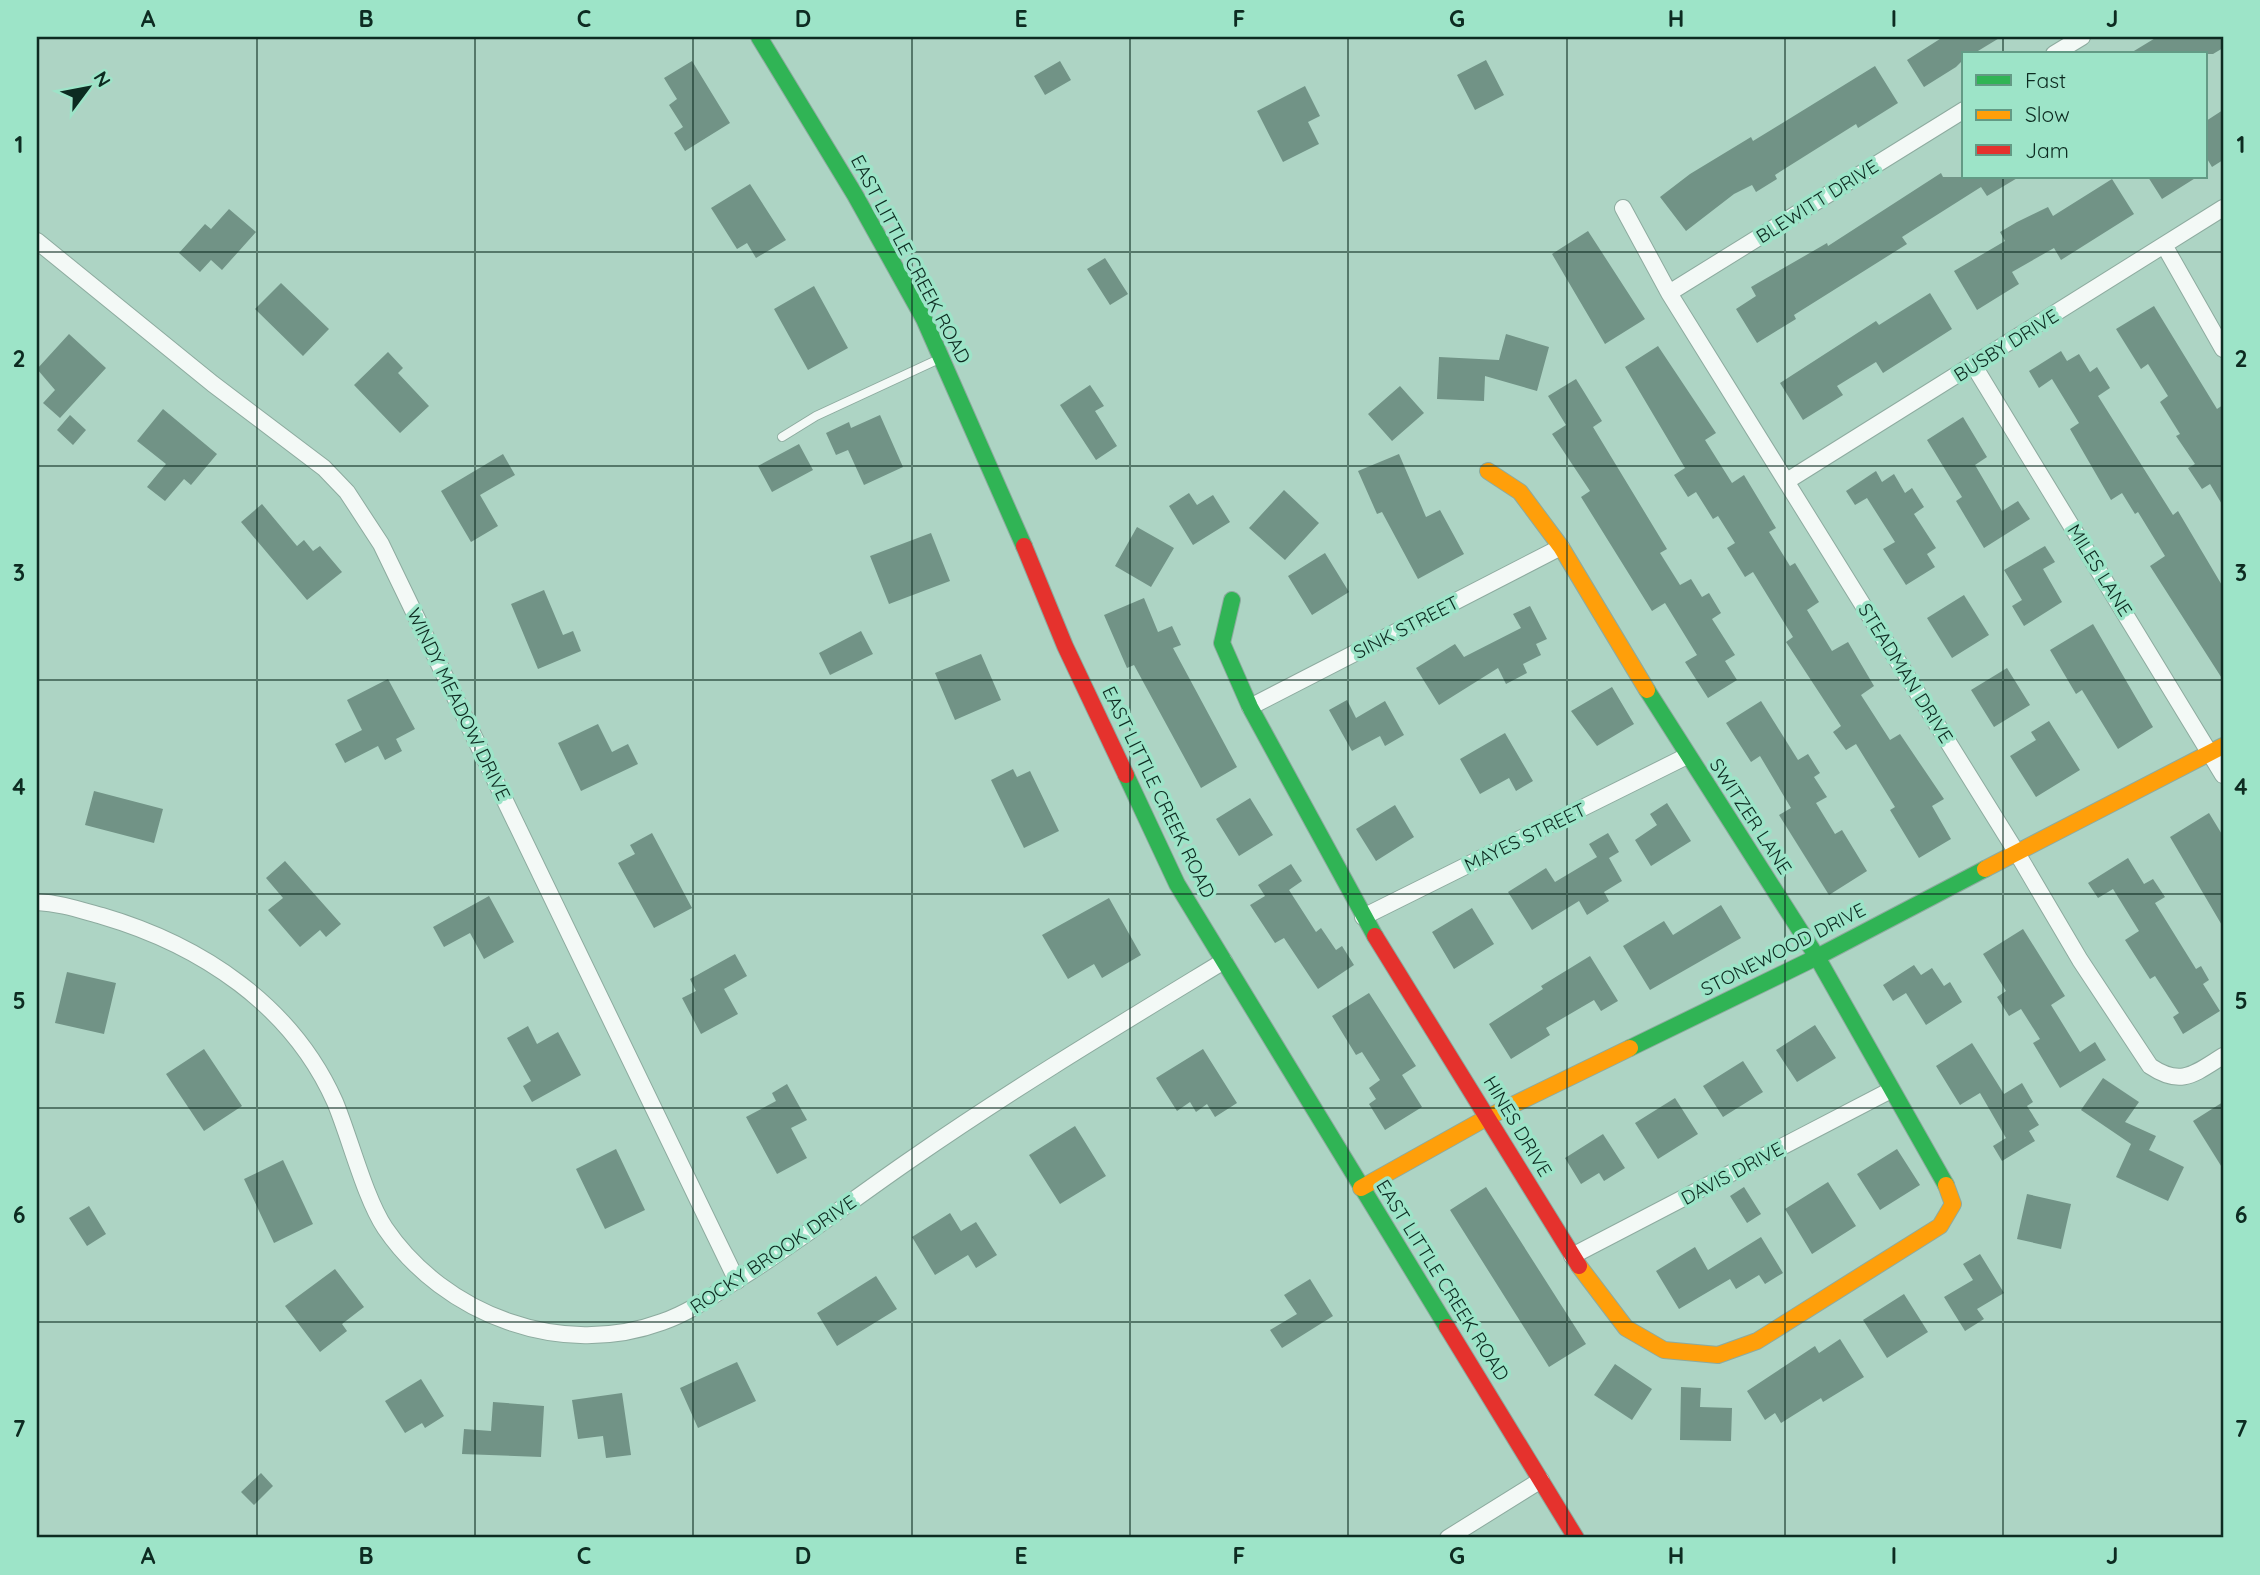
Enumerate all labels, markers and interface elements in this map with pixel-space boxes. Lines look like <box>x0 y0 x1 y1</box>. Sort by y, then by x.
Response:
text: A <box>141 4 156 33</box>
text: B <box>358 4 374 33</box>
text: C <box>577 4 591 33</box>
text: D <box>795 4 811 33</box>
text: E <box>1014 4 1028 33</box>
text: F <box>1233 4 1245 33</box>
text: G <box>1449 4 1465 33</box>
text: H <box>1668 4 1684 33</box>
text: I <box>1891 4 1897 33</box>
text: J <box>2106 4 2118 33</box>
north arrow <box>52 52 122 122</box>
legend <box>1962 52 2208 178</box>
text: N <box>89 67 116 91</box>
text: Fast <box>2025 67 2066 93</box>
text: Slow <box>2025 101 2070 127</box>
text: 1 <box>15 130 23 159</box>
text: 1 <box>2237 130 2245 159</box>
text: Jam <box>2025 137 2069 163</box>
street label: EAST LITTLE CREEK ROAD <box>846 151 976 367</box>
street label: BLEWITT DRIVE <box>1751 154 1883 248</box>
street label: BUSBY DRIVE <box>1949 303 2063 387</box>
text: 2 <box>12 344 26 373</box>
text: 2 <box>2234 344 2248 373</box>
street label: MILES LANE <box>2062 519 2138 621</box>
text: 3 <box>13 558 25 587</box>
text: 3 <box>2235 558 2247 587</box>
street label: SINK STREET <box>1349 590 1463 664</box>
street label: STEADMAN DRIVE <box>1853 599 1959 747</box>
street label: WINDY MEADOW DRIVE <box>402 604 516 804</box>
street label: EAST LITTLE CREEK ROAD <box>1097 682 1221 902</box>
street label: SWITZER LANE <box>1705 754 1797 878</box>
text: 4 <box>12 772 26 801</box>
text: 4 <box>2234 772 2248 801</box>
street label: MAYES STREET <box>1460 797 1590 877</box>
street label: STONEWOOD DRIVE <box>1697 897 1869 1001</box>
text: 5 <box>12 986 26 1015</box>
text: 5 <box>2234 986 2248 1015</box>
street label: HINES DRIVE <box>1478 1071 1558 1181</box>
street label: DAVIS DRIVE <box>1677 1136 1787 1210</box>
street label: EAST LITTLE CREEK ROAD <box>1371 1175 1515 1385</box>
street label: ROCKY BROOK DRIVE <box>685 1189 861 1319</box>
text: 6 <box>13 1200 25 1229</box>
text: 6 <box>2235 1200 2247 1229</box>
text: 7 <box>13 1414 26 1443</box>
text: 7 <box>2235 1414 2248 1443</box>
text: A <box>141 1541 156 1570</box>
text: B <box>358 1541 374 1570</box>
text: C <box>577 1541 591 1570</box>
text: D <box>795 1541 811 1570</box>
text: E <box>1014 1541 1028 1570</box>
text: F <box>1233 1541 1245 1570</box>
text: G <box>1449 1541 1465 1570</box>
text: H <box>1668 1541 1684 1570</box>
text: I <box>1891 1541 1897 1570</box>
text: J <box>2106 1541 2118 1570</box>

